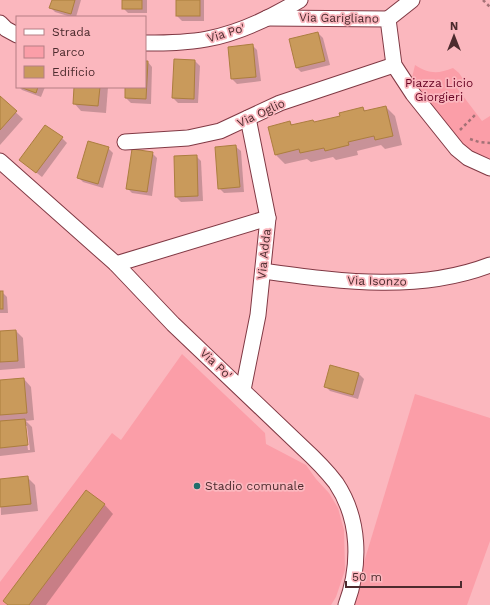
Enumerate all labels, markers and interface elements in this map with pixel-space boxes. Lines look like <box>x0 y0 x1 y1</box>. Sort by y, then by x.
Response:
street label: Via Garigliano <box>299 10 379 26</box>
legend <box>16 16 146 88</box>
north arrow <box>434 16 474 56</box>
text: N <box>450 20 458 33</box>
street label: Via Po' <box>205 21 247 45</box>
text: Strada <box>52 25 91 39</box>
text: Parco <box>52 45 85 59</box>
text: Edificio <box>52 65 95 79</box>
park label: Piazza Licio Giorgieri <box>405 76 473 104</box>
street label: Via Oglio <box>235 96 287 130</box>
street label: Via Adda <box>254 228 274 280</box>
street label: Via Isonzo <box>347 273 407 289</box>
street label: Via Po' <box>197 346 235 382</box>
place label: Stadio comunale <box>205 479 304 493</box>
marker: Stadio comunale <box>192 481 202 491</box>
scale bar <box>346 563 461 589</box>
text: 50 m <box>352 570 382 584</box>

